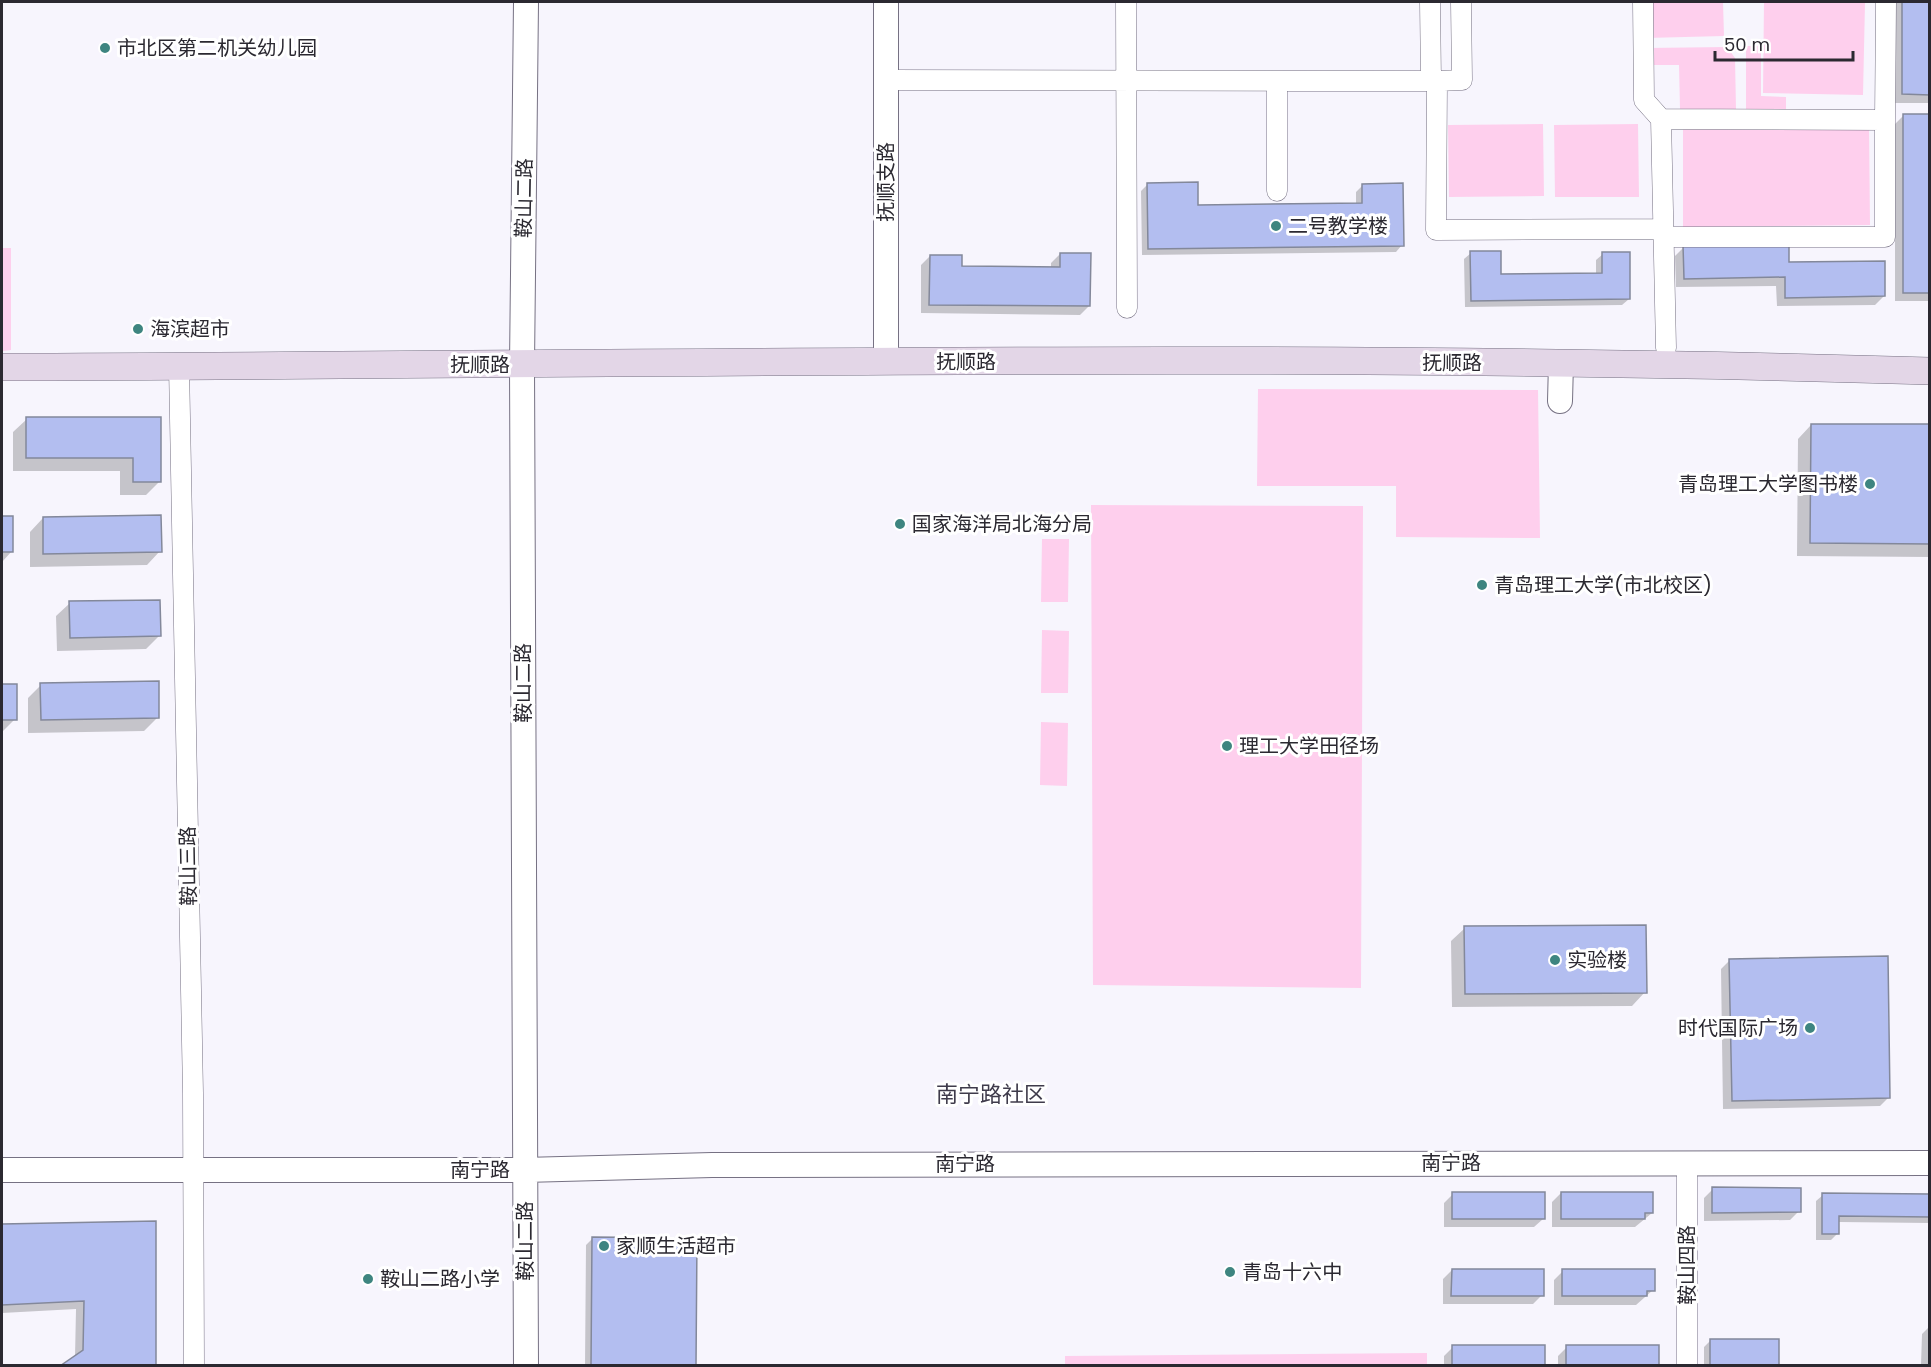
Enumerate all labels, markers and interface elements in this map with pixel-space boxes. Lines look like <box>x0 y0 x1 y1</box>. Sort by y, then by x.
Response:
scale bar <box>1715 24 1853 62</box>
text: 50 m <box>1724 32 1770 57</box>
place label: 市北区第二机关幼儿园 <box>117 34 317 62</box>
marker: 市北区第二机关幼儿园 <box>98 41 112 55</box>
street label: 抚顺支路 <box>872 142 900 222</box>
street label: 鞍山二路 <box>509 158 539 238</box>
place label: 二号教学楼 <box>1288 212 1388 240</box>
marker: 二号教学楼 <box>1269 219 1283 233</box>
place label: 海滨超市 <box>150 315 230 343</box>
marker: 海滨超市 <box>131 322 145 336</box>
street label: 抚顺路 <box>936 348 996 376</box>
street label: 抚顺路 <box>1422 349 1482 377</box>
street label: 抚顺路 <box>450 351 510 379</box>
place label: 青岛理工大学图书楼 <box>1678 470 1858 498</box>
marker: 青岛理工大学图书楼 <box>1863 477 1877 491</box>
place label: 国家海洋局北海分局 <box>912 510 1092 538</box>
marker: 国家海洋局北海分局 <box>893 517 907 531</box>
place label: 青岛理工大学(市北校区) <box>1494 571 1712 599</box>
marker: 青岛理工大学(市北校区) <box>1475 578 1489 592</box>
street label: 鞍山二路 <box>509 643 537 723</box>
place label: 理工大学田径场 <box>1239 732 1379 760</box>
marker: 理工大学田径场 <box>1220 739 1234 753</box>
street label: 鞍山三路 <box>173 826 203 906</box>
place label: 实验楼 <box>1567 946 1627 974</box>
marker: 实验楼 <box>1548 953 1562 967</box>
place label: 时代国际广场 <box>1678 1014 1798 1042</box>
marker: 时代国际广场 <box>1803 1021 1817 1035</box>
district label: 南宁路社区 <box>936 1079 1046 1110</box>
street label: 南宁路 <box>1421 1149 1481 1177</box>
street label: 南宁路 <box>935 1150 995 1178</box>
street label: 南宁路 <box>450 1156 510 1184</box>
street label: 鞍山二路 <box>511 1201 539 1281</box>
street label: 鞍山四路 <box>1673 1225 1701 1305</box>
place label: 家顺生活超市 <box>616 1232 736 1260</box>
marker: 家顺生活超市 <box>597 1239 611 1253</box>
place label: 青岛十六中 <box>1242 1258 1342 1286</box>
place label: 鞍山二路小学 <box>380 1265 500 1293</box>
marker: 青岛十六中 <box>1223 1265 1237 1279</box>
marker: 鞍山二路小学 <box>361 1272 375 1286</box>

